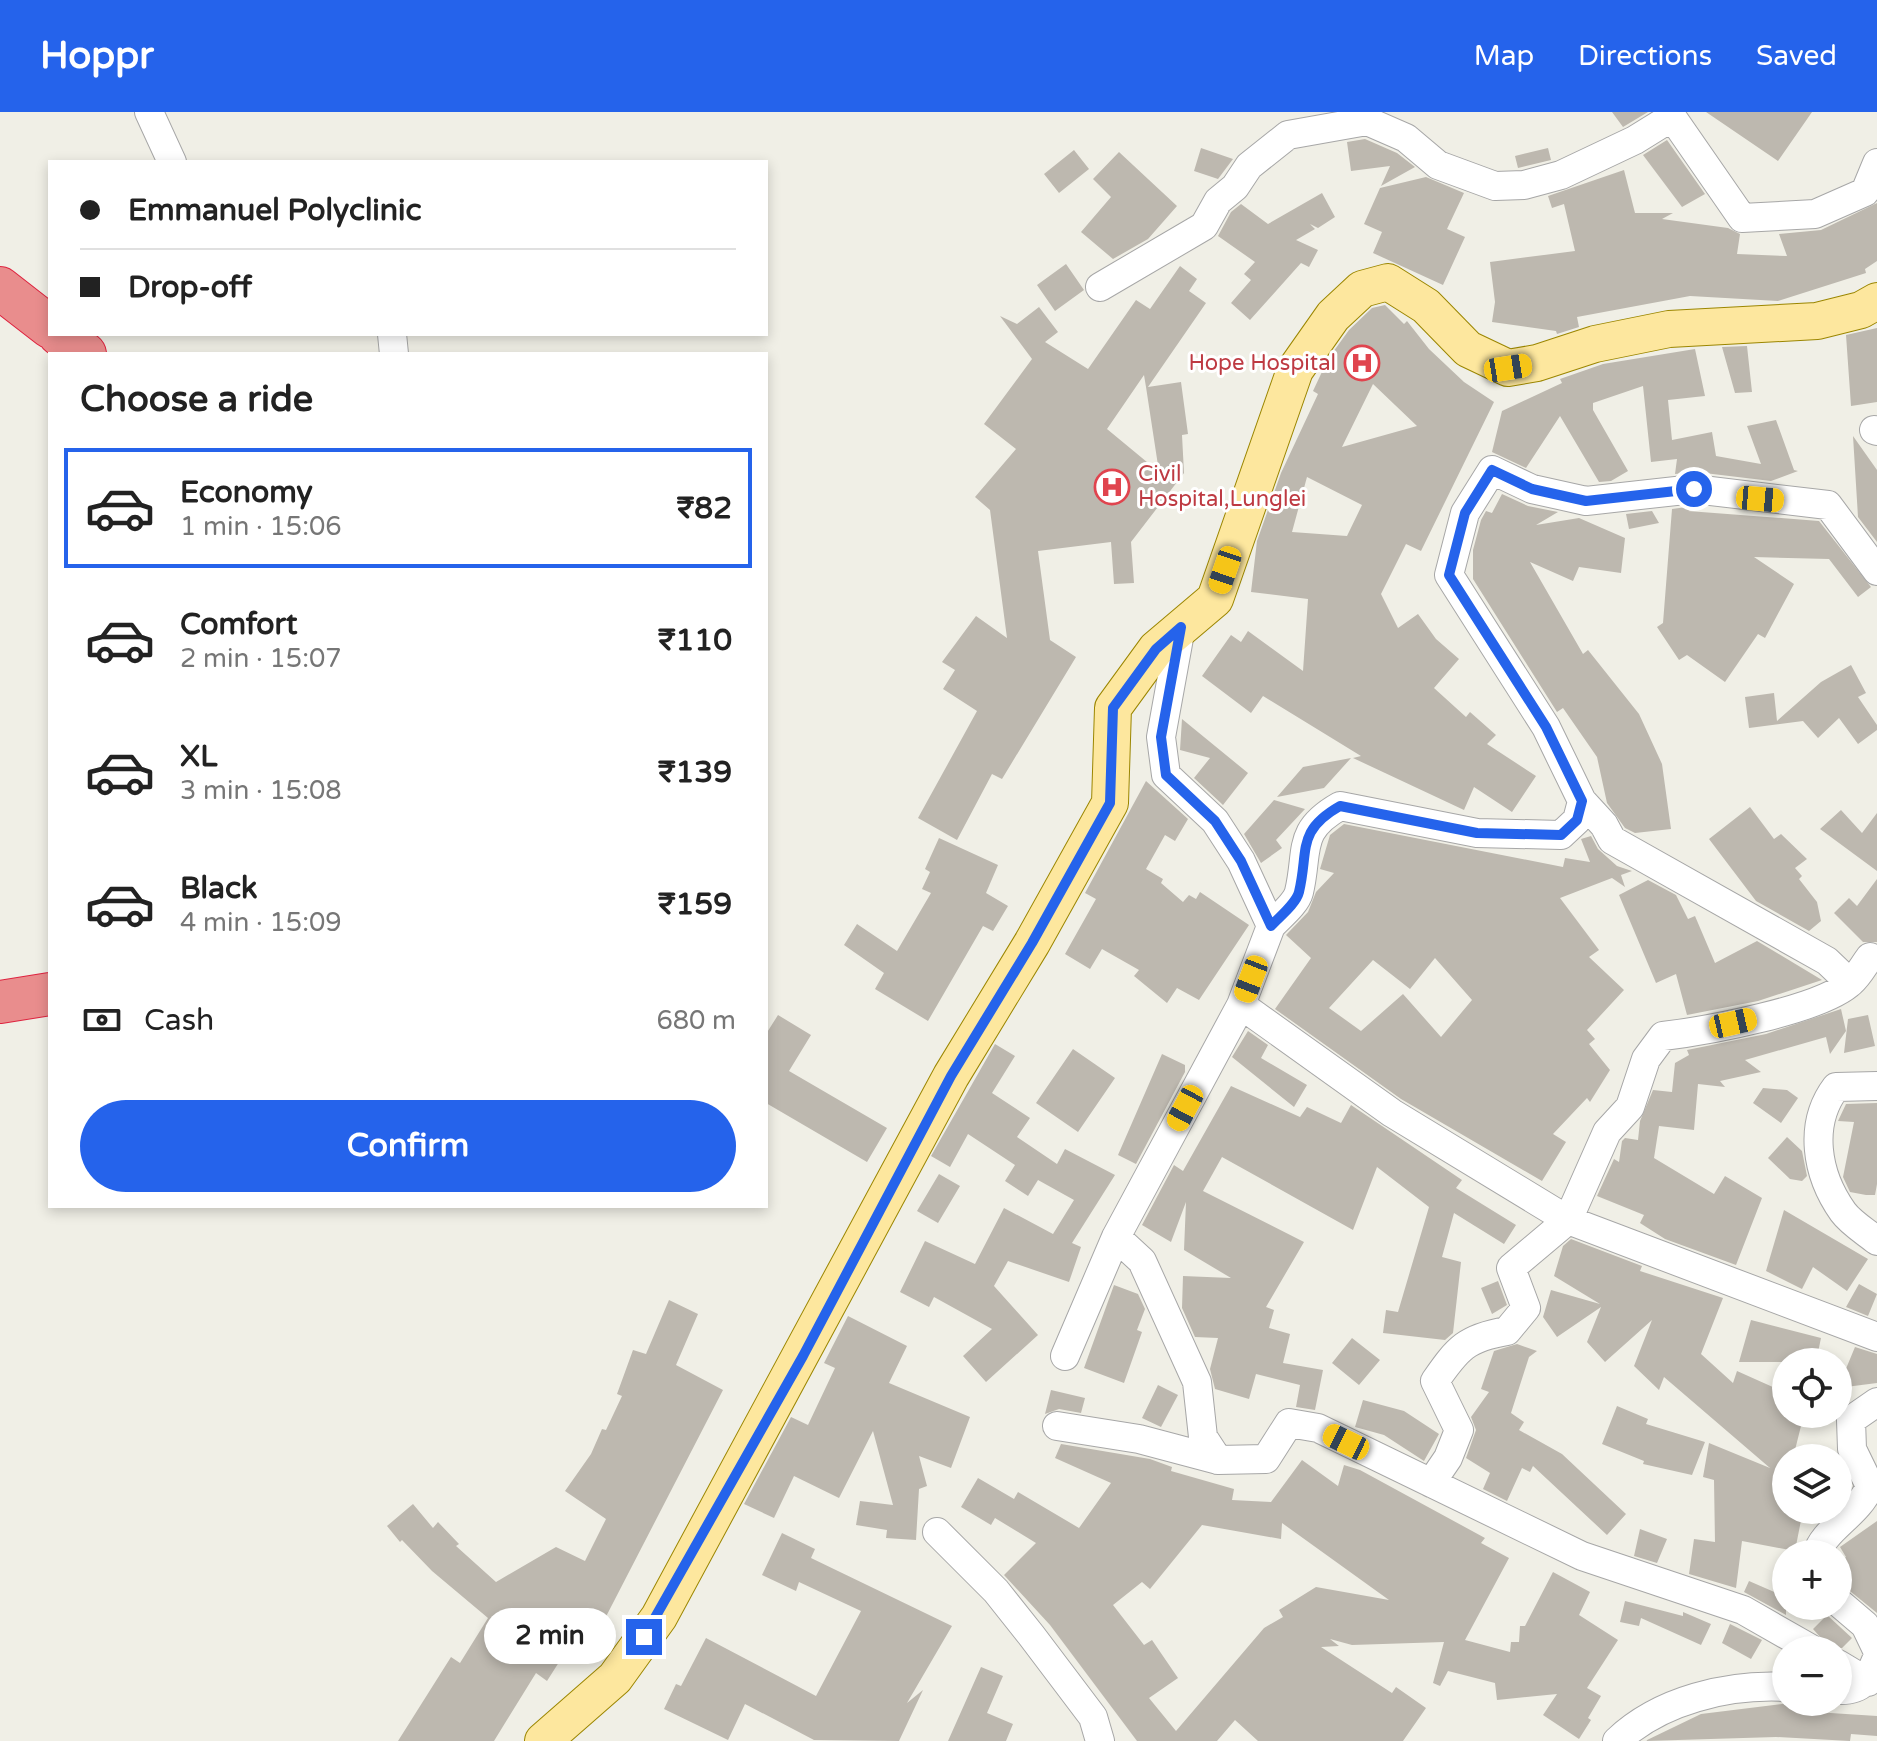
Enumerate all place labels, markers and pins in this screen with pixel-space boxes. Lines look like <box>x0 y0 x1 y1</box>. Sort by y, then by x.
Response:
hospital icon: Hope Hospital <box>1343 344 1381 382</box>
place label: Hope Hospital <box>1188 350 1336 376</box>
place label: Civil Hospital,Lunglei <box>1138 461 1306 512</box>
hospital icon: Civil Hospital,Lunglei <box>1093 468 1131 506</box>

